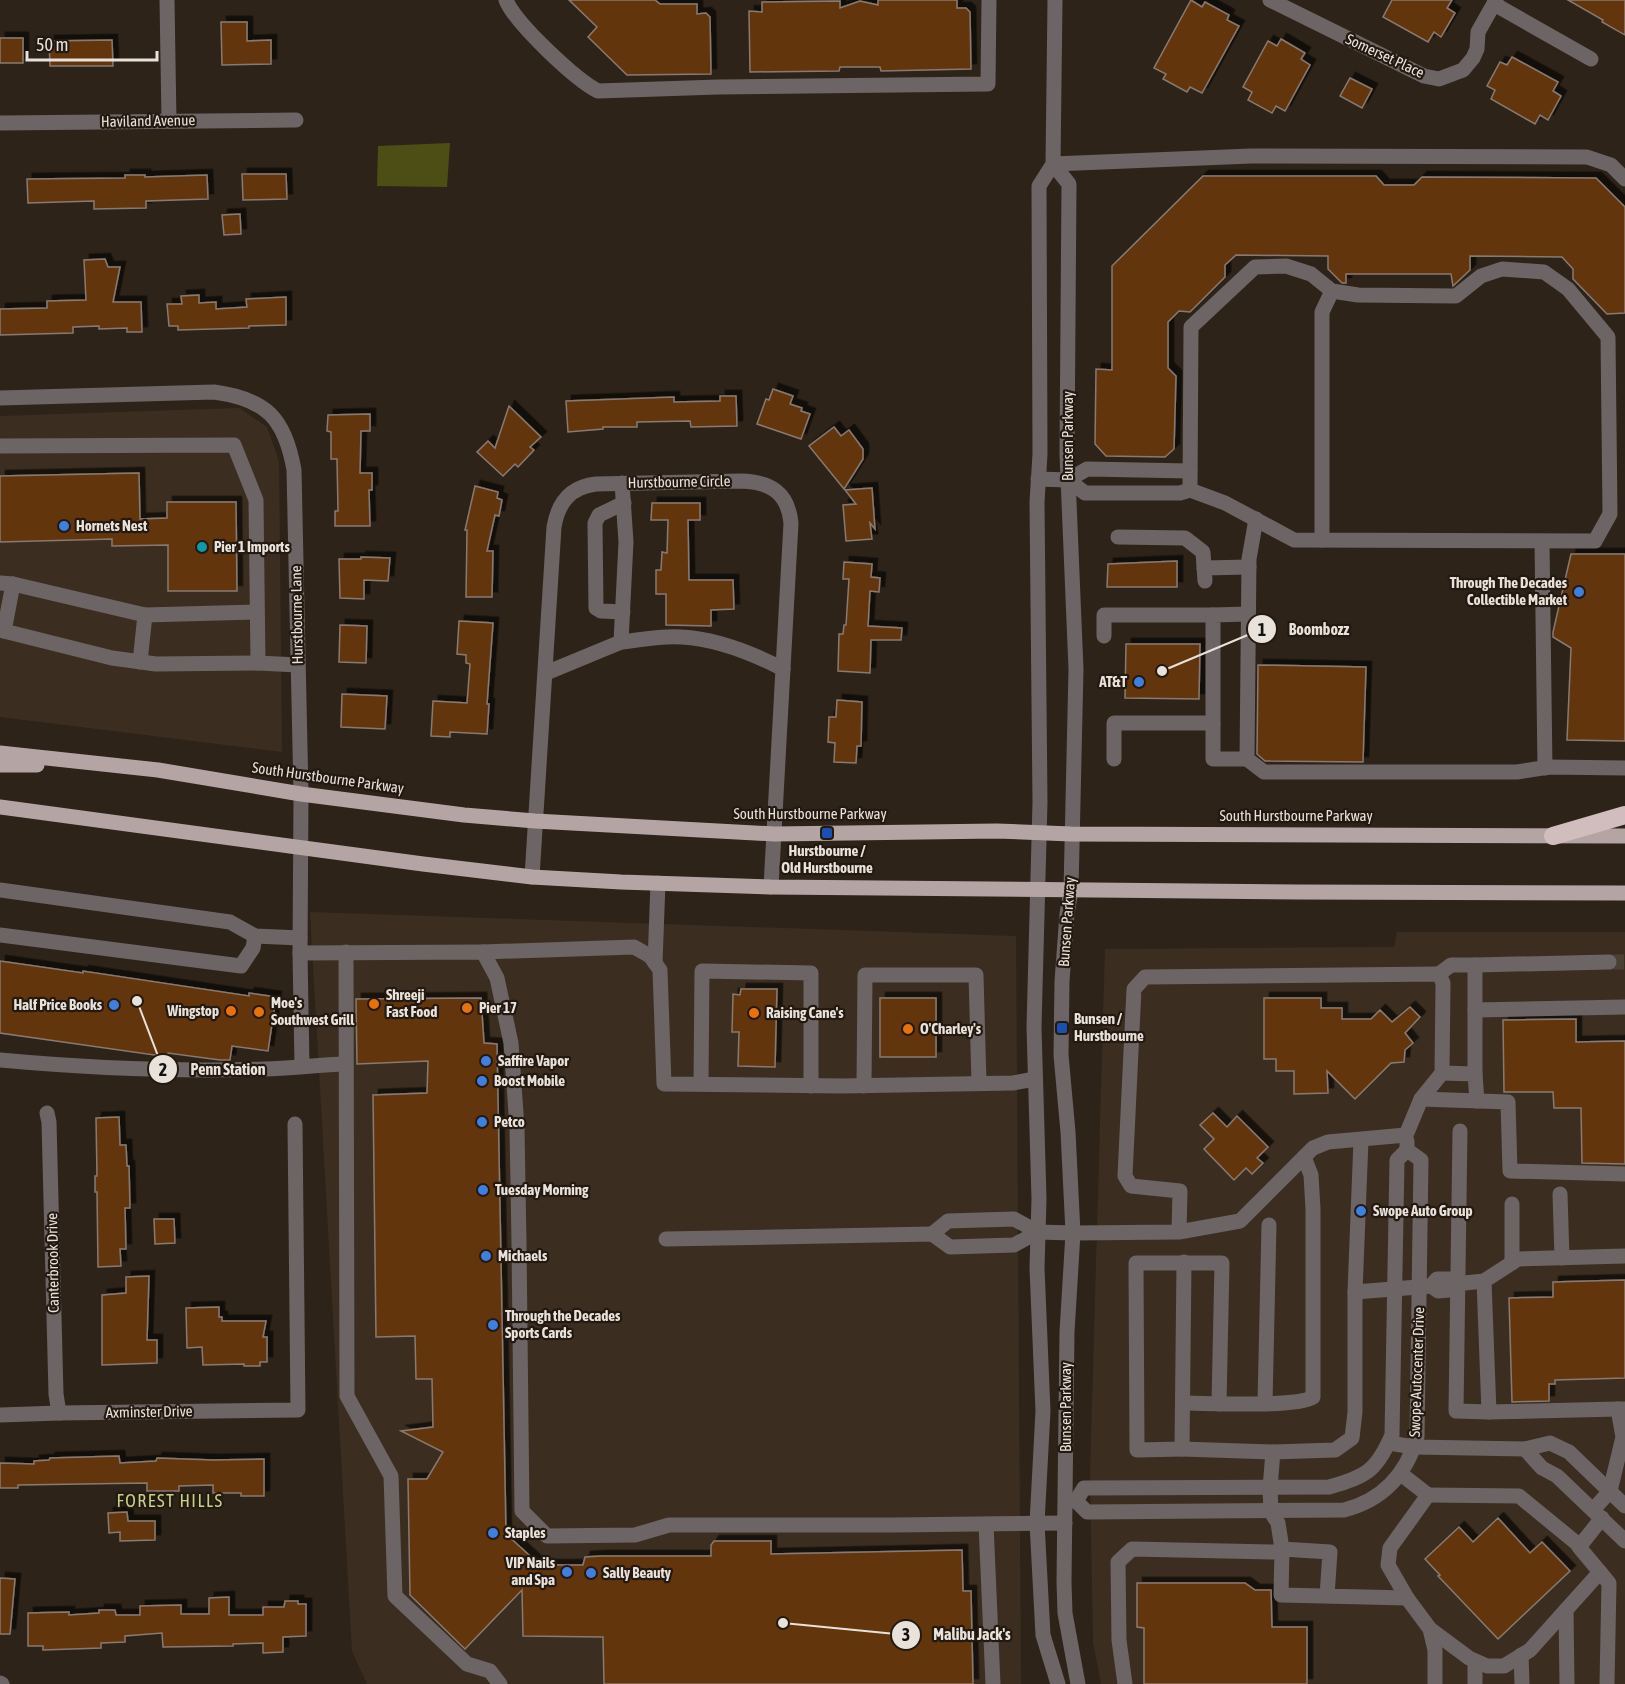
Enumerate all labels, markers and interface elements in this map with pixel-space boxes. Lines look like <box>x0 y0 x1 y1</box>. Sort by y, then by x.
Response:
scale bar <box>27 24 158 62</box>
street label: Somerset Place <box>1343 30 1427 81</box>
text: 50 m <box>36 34 68 55</box>
street label: Haviland Avenue <box>101 111 195 130</box>
street label: Bunsen Parkway <box>1059 391 1076 481</box>
street label: Hurstbourne Circle <box>627 472 731 491</box>
place label: Hornets Nest <box>76 517 148 534</box>
marker: Hornets Nest <box>57 519 71 533</box>
place label: Pier 1 Imports <box>214 538 290 555</box>
marker: Pier 1 Imports <box>195 540 209 554</box>
street label: Hurstbourne Lane <box>287 565 306 665</box>
place label: Through The Decades Collectible Market <box>1450 574 1568 608</box>
marker: Through The Decades Collectible Market <box>1572 585 1586 599</box>
callout: Boombozz <box>1247 612 1362 646</box>
text: 1 <box>1258 619 1266 640</box>
text: Boombozz <box>1289 620 1350 638</box>
place label: AT&T <box>1098 673 1127 690</box>
marker: AT&T <box>1132 675 1146 689</box>
street label: South Hurstbourne Parkway <box>251 758 405 797</box>
street label: South Hurstbourne Parkway <box>733 805 887 822</box>
street label: South Hurstbourne Parkway <box>1219 807 1373 824</box>
marker: Hurstbourne / Old Hurstbourne <box>820 826 834 840</box>
place label: Hurstbourne / Old Hurstbourne <box>781 842 873 876</box>
street label: Bunsen Parkway <box>1055 876 1078 967</box>
place label: Shreeji Fast Food <box>386 986 437 1020</box>
place label: Moe's Southwest Grill <box>271 994 355 1028</box>
place label: Half Price Books <box>13 996 103 1013</box>
marker: Shreeji Fast Food <box>367 997 381 1011</box>
marker: Half Price Books <box>107 998 121 1012</box>
place label: Pier 17 <box>479 999 517 1016</box>
marker: Pier 17 <box>460 1001 474 1015</box>
place label: Wingstop <box>166 1002 219 1019</box>
marker: Wingstop <box>224 1004 238 1018</box>
place label: Raising Cane's <box>766 1004 844 1021</box>
marker: Moe's Southwest Grill <box>252 1005 266 1019</box>
marker: Raising Cane's <box>747 1006 761 1020</box>
place label: Bunsen / Hurstbourne <box>1074 1010 1144 1044</box>
place label: O'Charley's <box>920 1020 982 1037</box>
marker: Bunsen / Hurstbourne <box>1055 1021 1069 1035</box>
marker: O'Charley's <box>901 1022 915 1036</box>
callout: Penn Station <box>148 1052 277 1086</box>
place label: Saffire Vapor <box>498 1052 569 1069</box>
marker: Saffire Vapor <box>479 1054 493 1068</box>
text: 2 <box>159 1059 167 1080</box>
text: Penn Station <box>191 1060 266 1078</box>
place label: Boost Mobile <box>494 1072 565 1089</box>
marker: Boost Mobile <box>475 1074 489 1088</box>
place label: Petco <box>494 1113 525 1130</box>
marker: Petco <box>475 1115 489 1129</box>
place label: Tuesday Morning <box>495 1181 589 1198</box>
marker: Tuesday Morning <box>476 1183 490 1197</box>
place label: Swope Auto Group <box>1373 1202 1473 1219</box>
marker: Swope Auto Group <box>1354 1204 1368 1218</box>
street label: Canterbrook Drive <box>43 1213 62 1313</box>
place label: Michaels <box>498 1247 548 1264</box>
marker: Michaels <box>479 1249 493 1263</box>
place label: Through the Decades Sports Cards <box>505 1307 621 1341</box>
street label: Swope Autocenter Drive <box>1406 1307 1427 1437</box>
marker: Through the Decades Sports Cards <box>486 1318 500 1332</box>
street label: Bunsen Parkway <box>1057 1362 1074 1452</box>
street label: Axminster Drive <box>105 1402 193 1421</box>
district label: FOREST HILLS <box>117 1490 223 1511</box>
place label: Staples <box>505 1524 546 1541</box>
marker: Staples <box>486 1526 500 1540</box>
place label: VIP Nails and Spa <box>505 1554 556 1588</box>
place label: Sally Beauty <box>603 1564 672 1581</box>
marker: VIP Nails and Spa <box>560 1565 574 1579</box>
marker: Sally Beauty <box>584 1566 598 1580</box>
callout: Malibu Jack's <box>891 1618 1023 1652</box>
text: 3 <box>902 1624 910 1645</box>
text: Malibu Jack's <box>933 1625 1011 1643</box>

